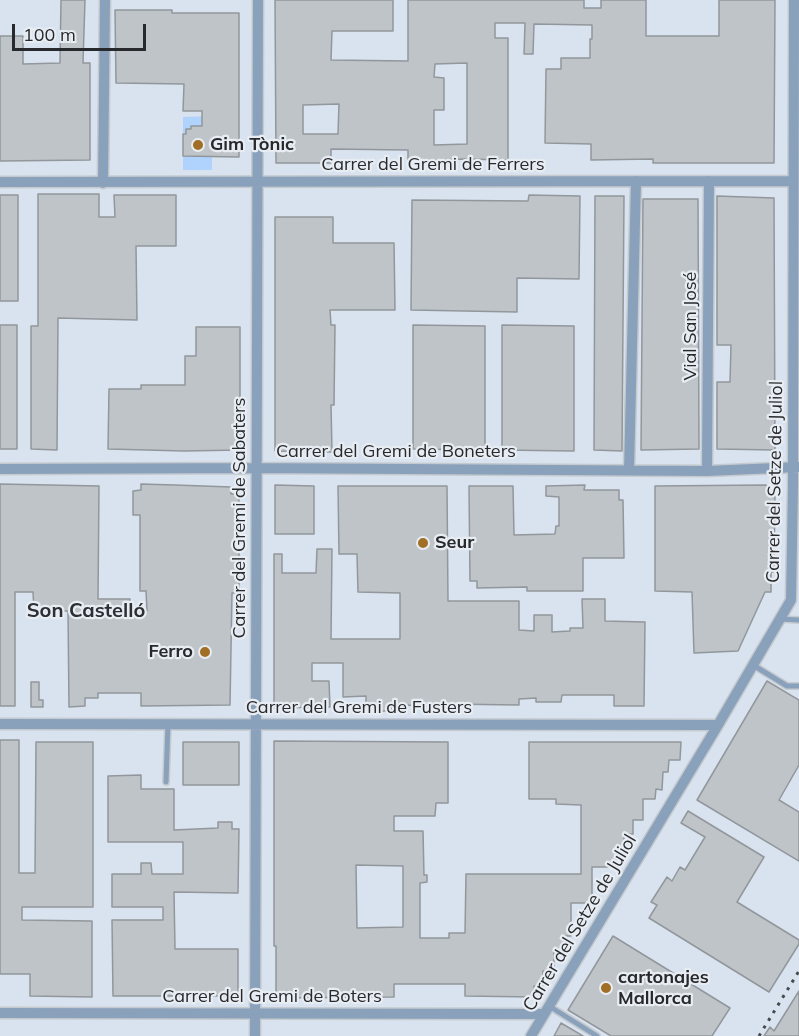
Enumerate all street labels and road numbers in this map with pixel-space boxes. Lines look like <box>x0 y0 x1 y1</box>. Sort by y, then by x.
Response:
street label: Carrer del Gremi de Ferrers <box>321 154 545 176</box>
street label: Vial San José <box>680 272 702 380</box>
street label: Carrer del Setze de Juliol <box>762 381 788 583</box>
street label: Carrer del Gremi de Sabaters <box>229 398 251 638</box>
street label: Carrer del Gremi de Boneters <box>276 441 516 463</box>
street label: Carrer del Gremi de Fusters <box>246 697 472 719</box>
street label: Carrer del Setze de Juliol <box>519 831 641 1015</box>
street label: Carrer del Gremi de Boters <box>162 986 382 1008</box>

